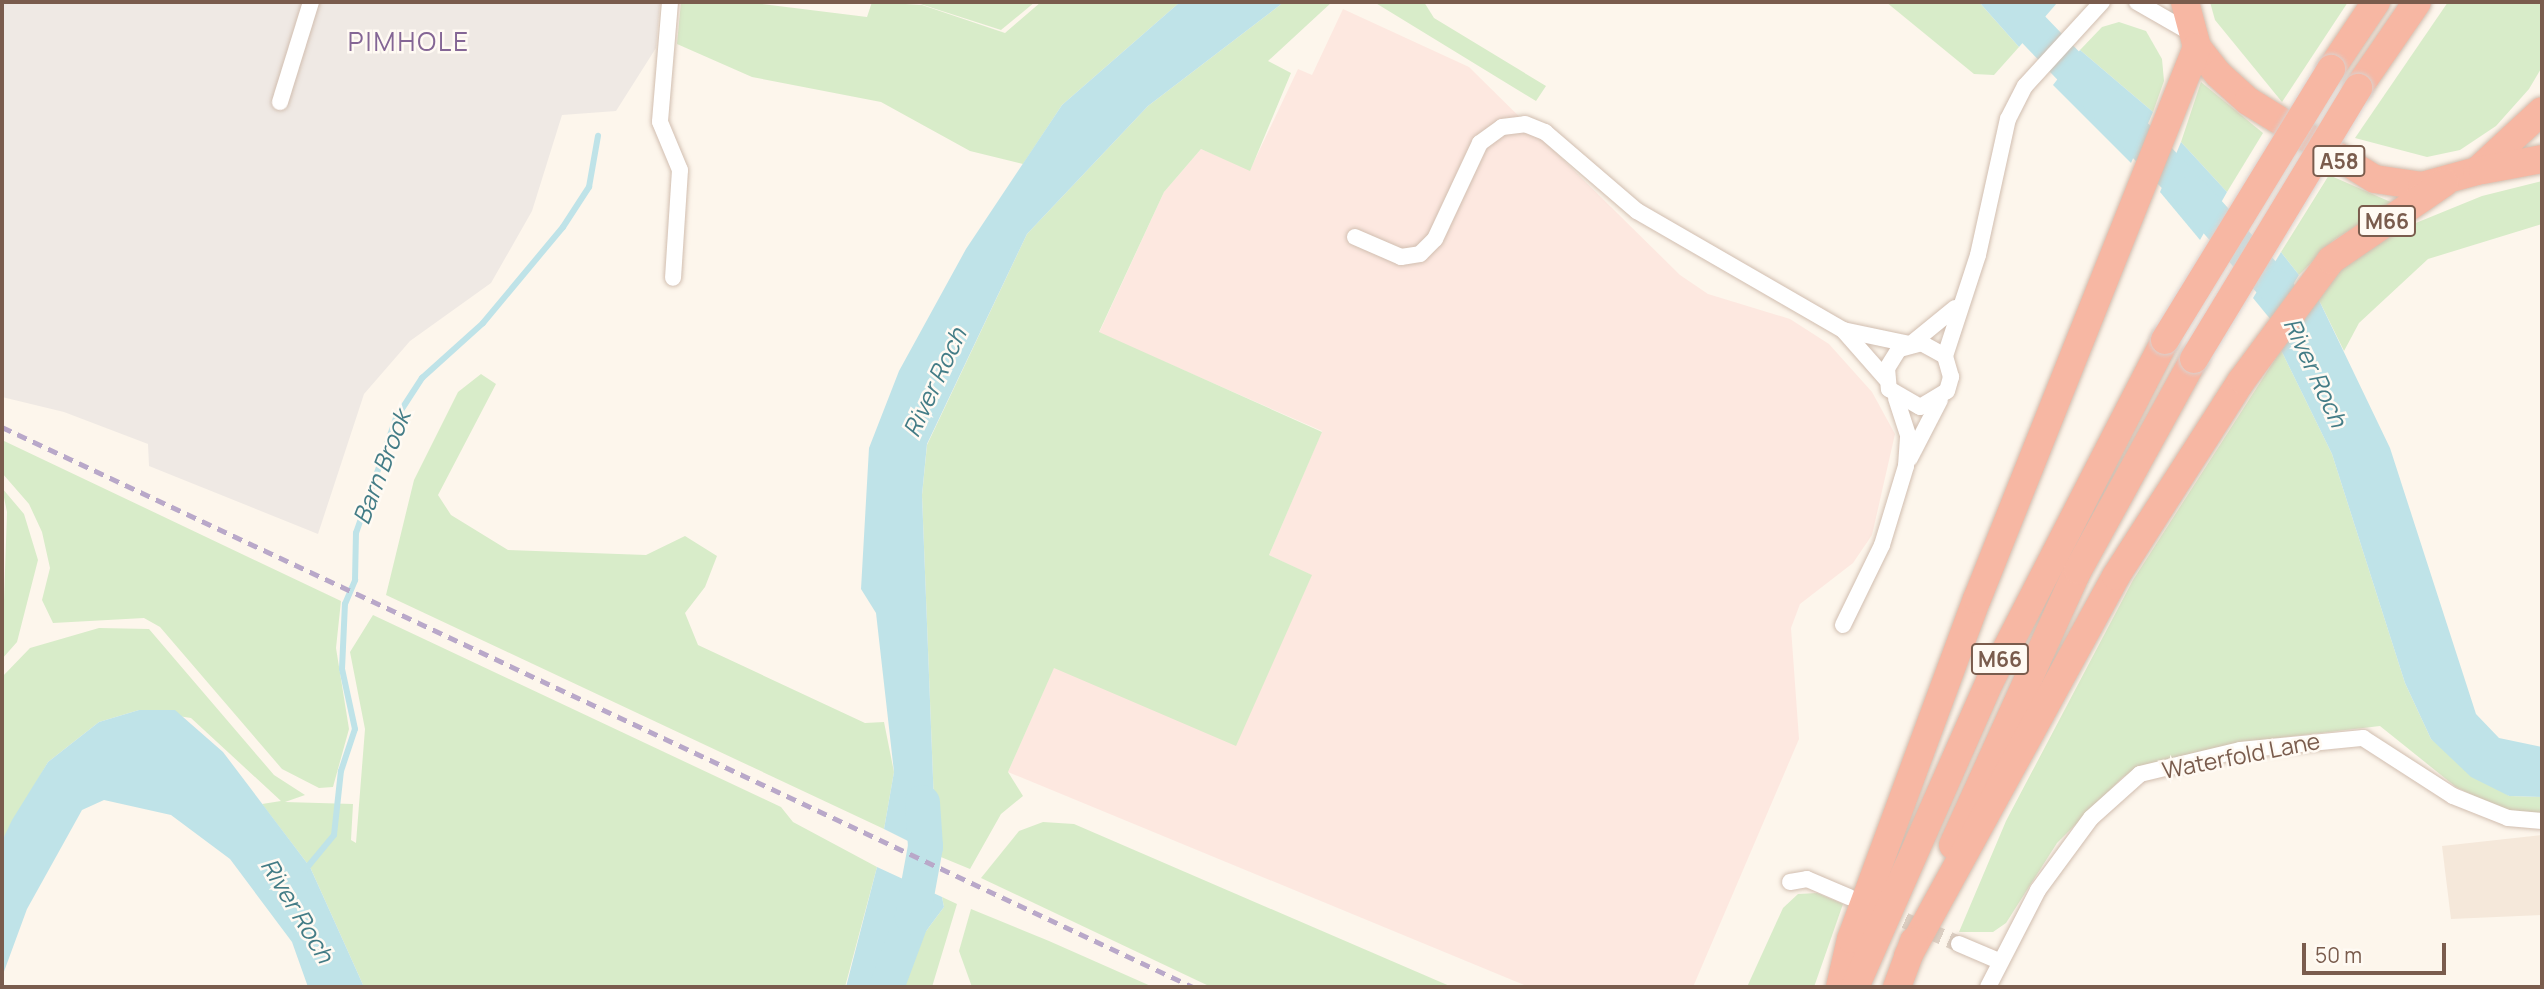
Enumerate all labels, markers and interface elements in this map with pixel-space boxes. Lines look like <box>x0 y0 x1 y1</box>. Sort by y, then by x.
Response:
district label: PIMHOLE <box>349 26 469 58</box>
road number: A58 <box>2311 144 2367 178</box>
road number: M66 <box>2357 204 2417 238</box>
water label: River Roch <box>2278 313 2354 431</box>
water label: River Roch <box>896 323 972 441</box>
water label: Barn Brook <box>346 406 416 528</box>
road number: M66 <box>1970 642 2030 676</box>
street label: Waterfold Lane <box>2160 726 2322 784</box>
water label: River Roch <box>256 853 340 967</box>
scale bar <box>2306 930 2450 974</box>
text: 50 m <box>2315 941 2362 969</box>

